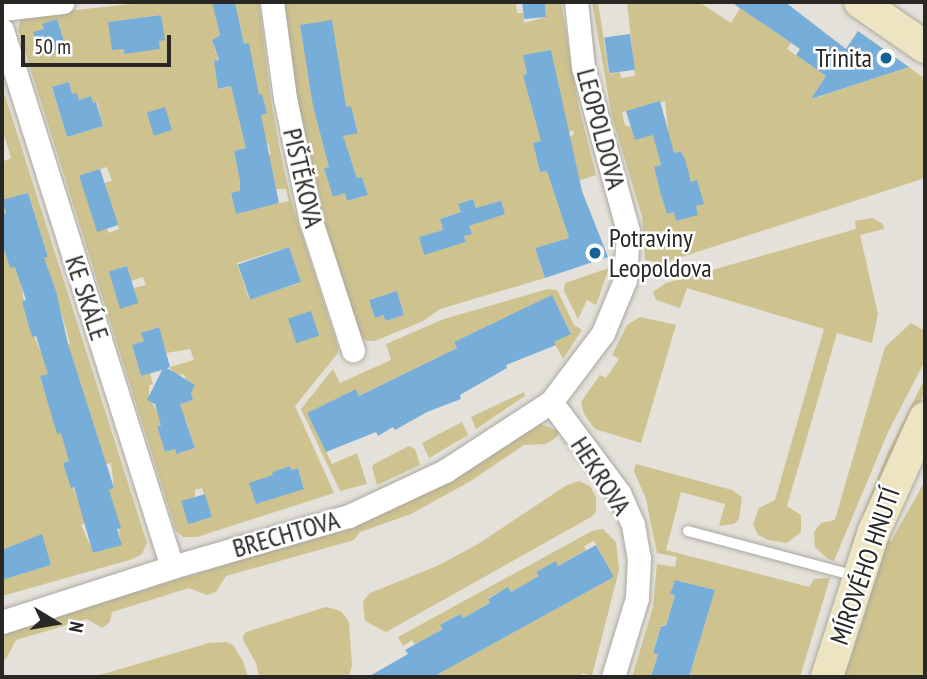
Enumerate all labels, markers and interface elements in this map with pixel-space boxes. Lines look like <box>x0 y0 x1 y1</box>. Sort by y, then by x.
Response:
scale bar <box>24 21 175 65</box>
text: 50 m <box>34 33 71 60</box>
place label: Trinita <box>815 42 872 74</box>
marker: Trinita <box>878 50 894 66</box>
street label: LEOPOLDOVA <box>570 65 632 193</box>
street label: PIŠTĚKOVA <box>276 125 330 231</box>
place label: Potraviny Leopoldova <box>609 222 712 284</box>
marker: Potraviny Leopoldova <box>587 245 603 261</box>
street label: KE SKÁLE <box>59 252 115 344</box>
street label: HEKROVA <box>564 431 638 521</box>
street label: MÍROVÉHO HNUTÍ <box>824 483 906 649</box>
street label: BRECHTOVA <box>229 504 343 564</box>
north arrow <box>21 588 91 658</box>
text: N <box>64 620 89 634</box>

